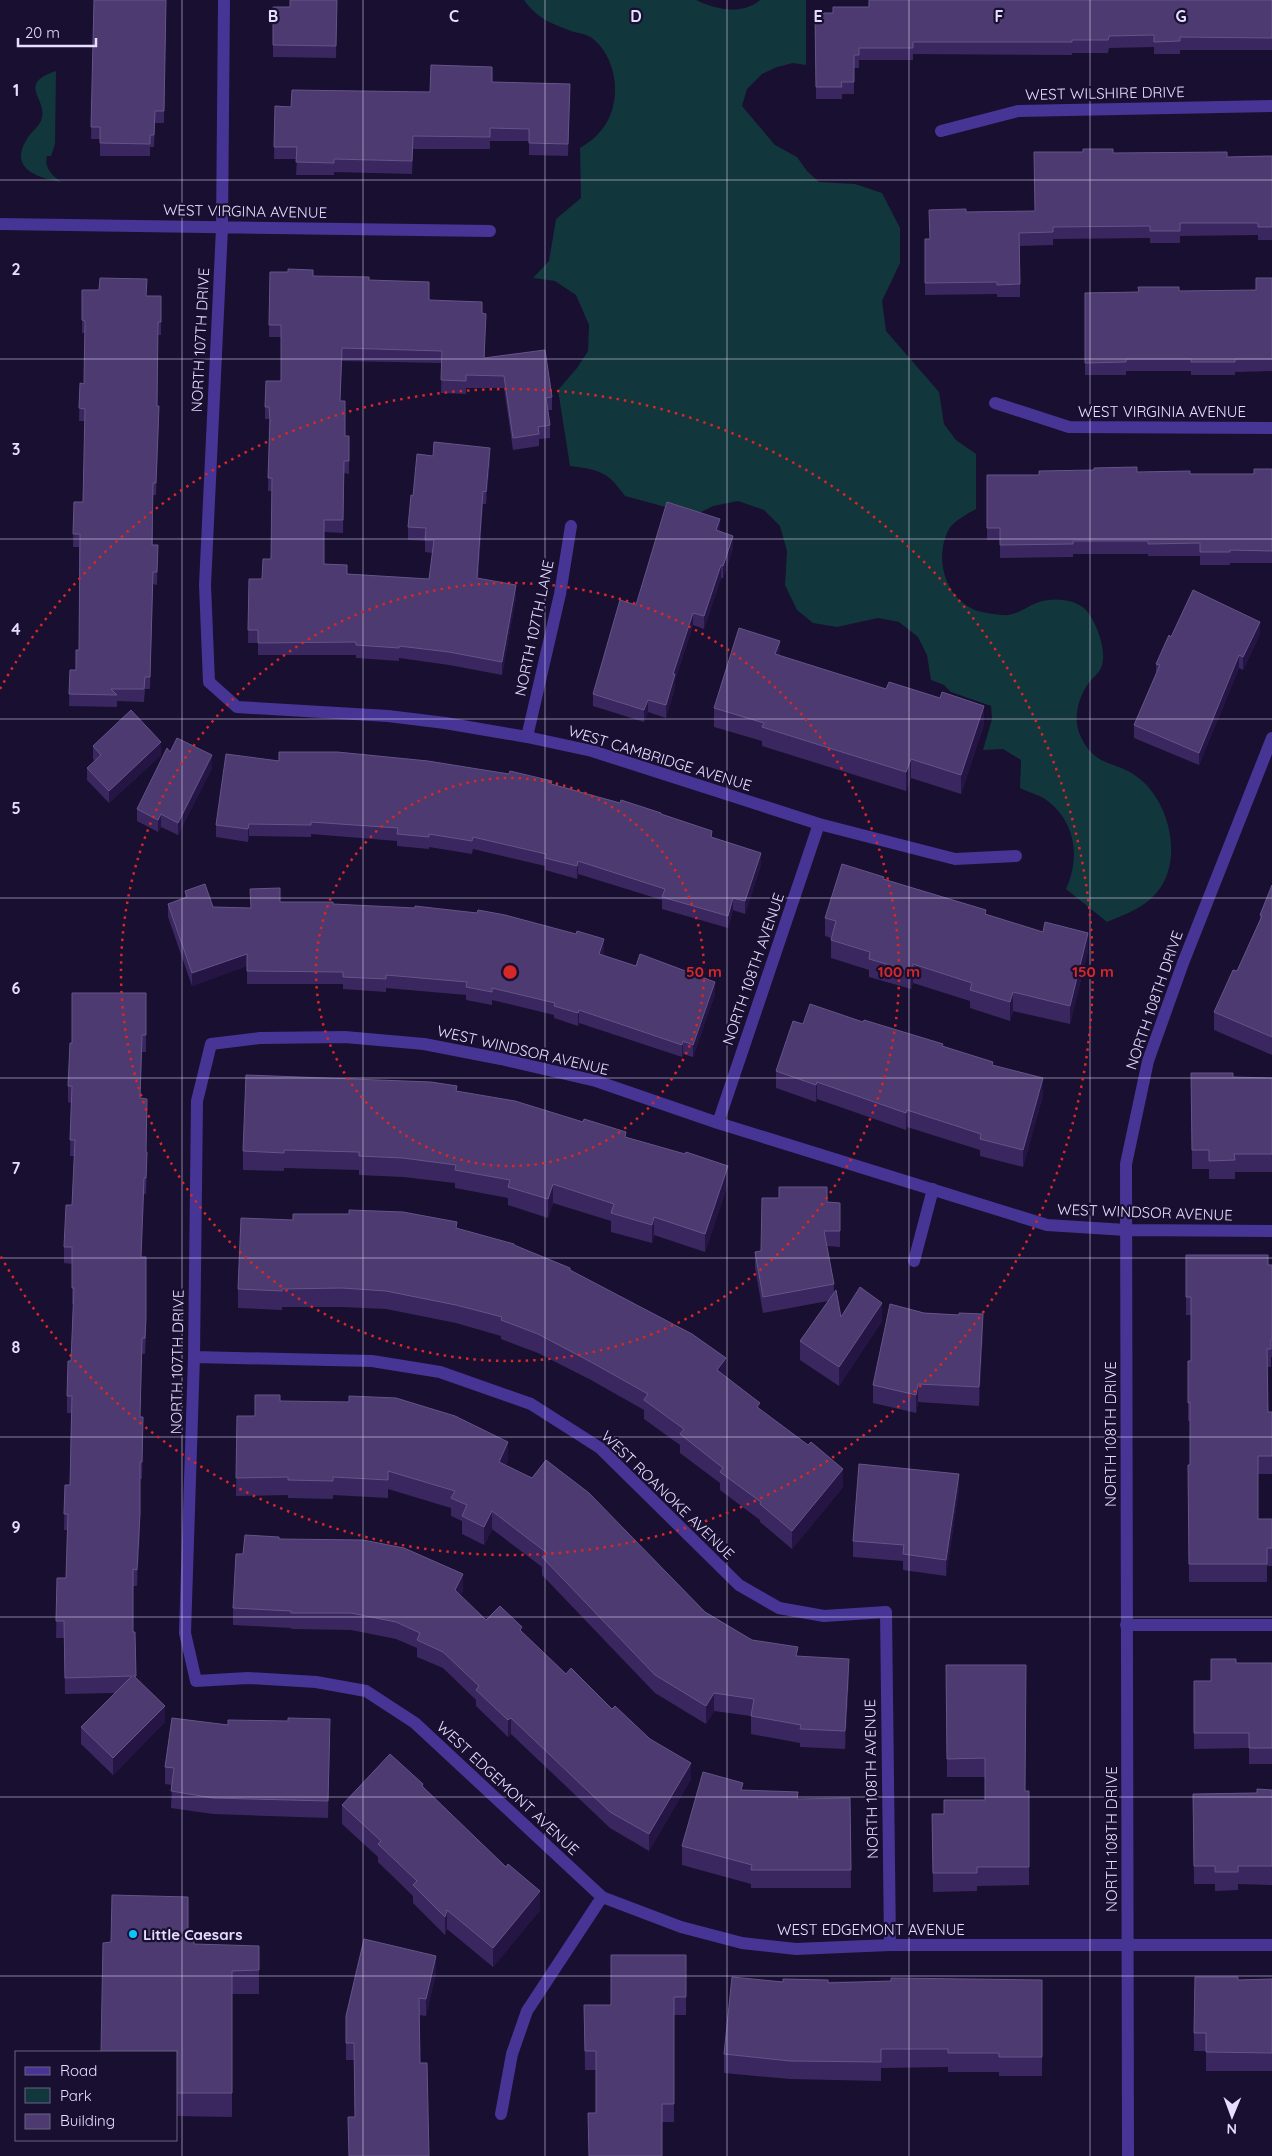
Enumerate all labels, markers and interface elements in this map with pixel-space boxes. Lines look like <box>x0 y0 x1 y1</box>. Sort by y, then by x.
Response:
text: B <box>268 6 278 26</box>
text: C <box>449 6 459 26</box>
text: D <box>630 6 642 26</box>
text: E <box>813 6 823 26</box>
text: F <box>995 6 1004 26</box>
text: G <box>1175 6 1187 26</box>
scale bar <box>18 15 95 47</box>
text: 20 m <box>25 23 60 42</box>
text: 1 <box>13 80 19 100</box>
street label: WEST WILSHIRE DRIVE <box>1025 82 1185 104</box>
street label: WEST VIRGINA AVENUE <box>163 200 327 222</box>
text: 2 <box>11 259 21 279</box>
street label: NORTH 107TH DRIVE <box>187 267 213 413</box>
street label: WEST VIRGINIA AVENUE <box>1078 402 1246 421</box>
text: 3 <box>12 439 20 459</box>
street label: NORTH 107TH LANE <box>510 558 558 698</box>
text: 4 <box>11 619 21 639</box>
street label: WEST CAMBRIDGE AVENUE <box>566 721 754 795</box>
text: 5 <box>11 798 21 818</box>
street label: NORTH 108TH AVENUE <box>718 890 788 1048</box>
street label: NORTH 108TH DRIVE <box>1121 928 1187 1072</box>
text: 50 m <box>686 962 722 981</box>
text: 100 m <box>878 962 920 981</box>
text: 150 m <box>1072 962 1114 981</box>
centre of rings <box>501 963 519 981</box>
text: 6 <box>12 978 21 998</box>
street label: WEST WINDSOR AVENUE <box>435 1021 611 1079</box>
text: 7 <box>12 1158 21 1178</box>
street label: WEST WINDSOR AVENUE <box>1057 1199 1233 1225</box>
street label: NORTH 107TH DRIVE <box>166 1290 188 1434</box>
text: 8 <box>12 1337 21 1357</box>
street label: NORTH 108TH DRIVE <box>1101 1361 1120 1507</box>
street label: WEST ROANOKE AVENUE <box>597 1426 739 1564</box>
text: 9 <box>11 1517 21 1537</box>
street label: NORTH 108TH AVENUE <box>860 1699 882 1859</box>
street label: WEST EDGEMONT AVENUE <box>433 1717 583 1859</box>
street label: NORTH 108TH DRIVE <box>1102 1766 1121 1912</box>
street label: WEST EDGEMONT AVENUE <box>777 1920 965 1939</box>
place label: Little Caesars <box>143 1925 242 1944</box>
marker: Little Caesars <box>127 1928 139 1940</box>
legend <box>15 2051 178 2141</box>
text: Road <box>60 2061 97 2080</box>
text: Park <box>60 2086 92 2105</box>
north arrow <box>1207 2091 1257 2141</box>
text: Building <box>60 2111 115 2130</box>
text: N <box>1226 2120 1237 2138</box>

